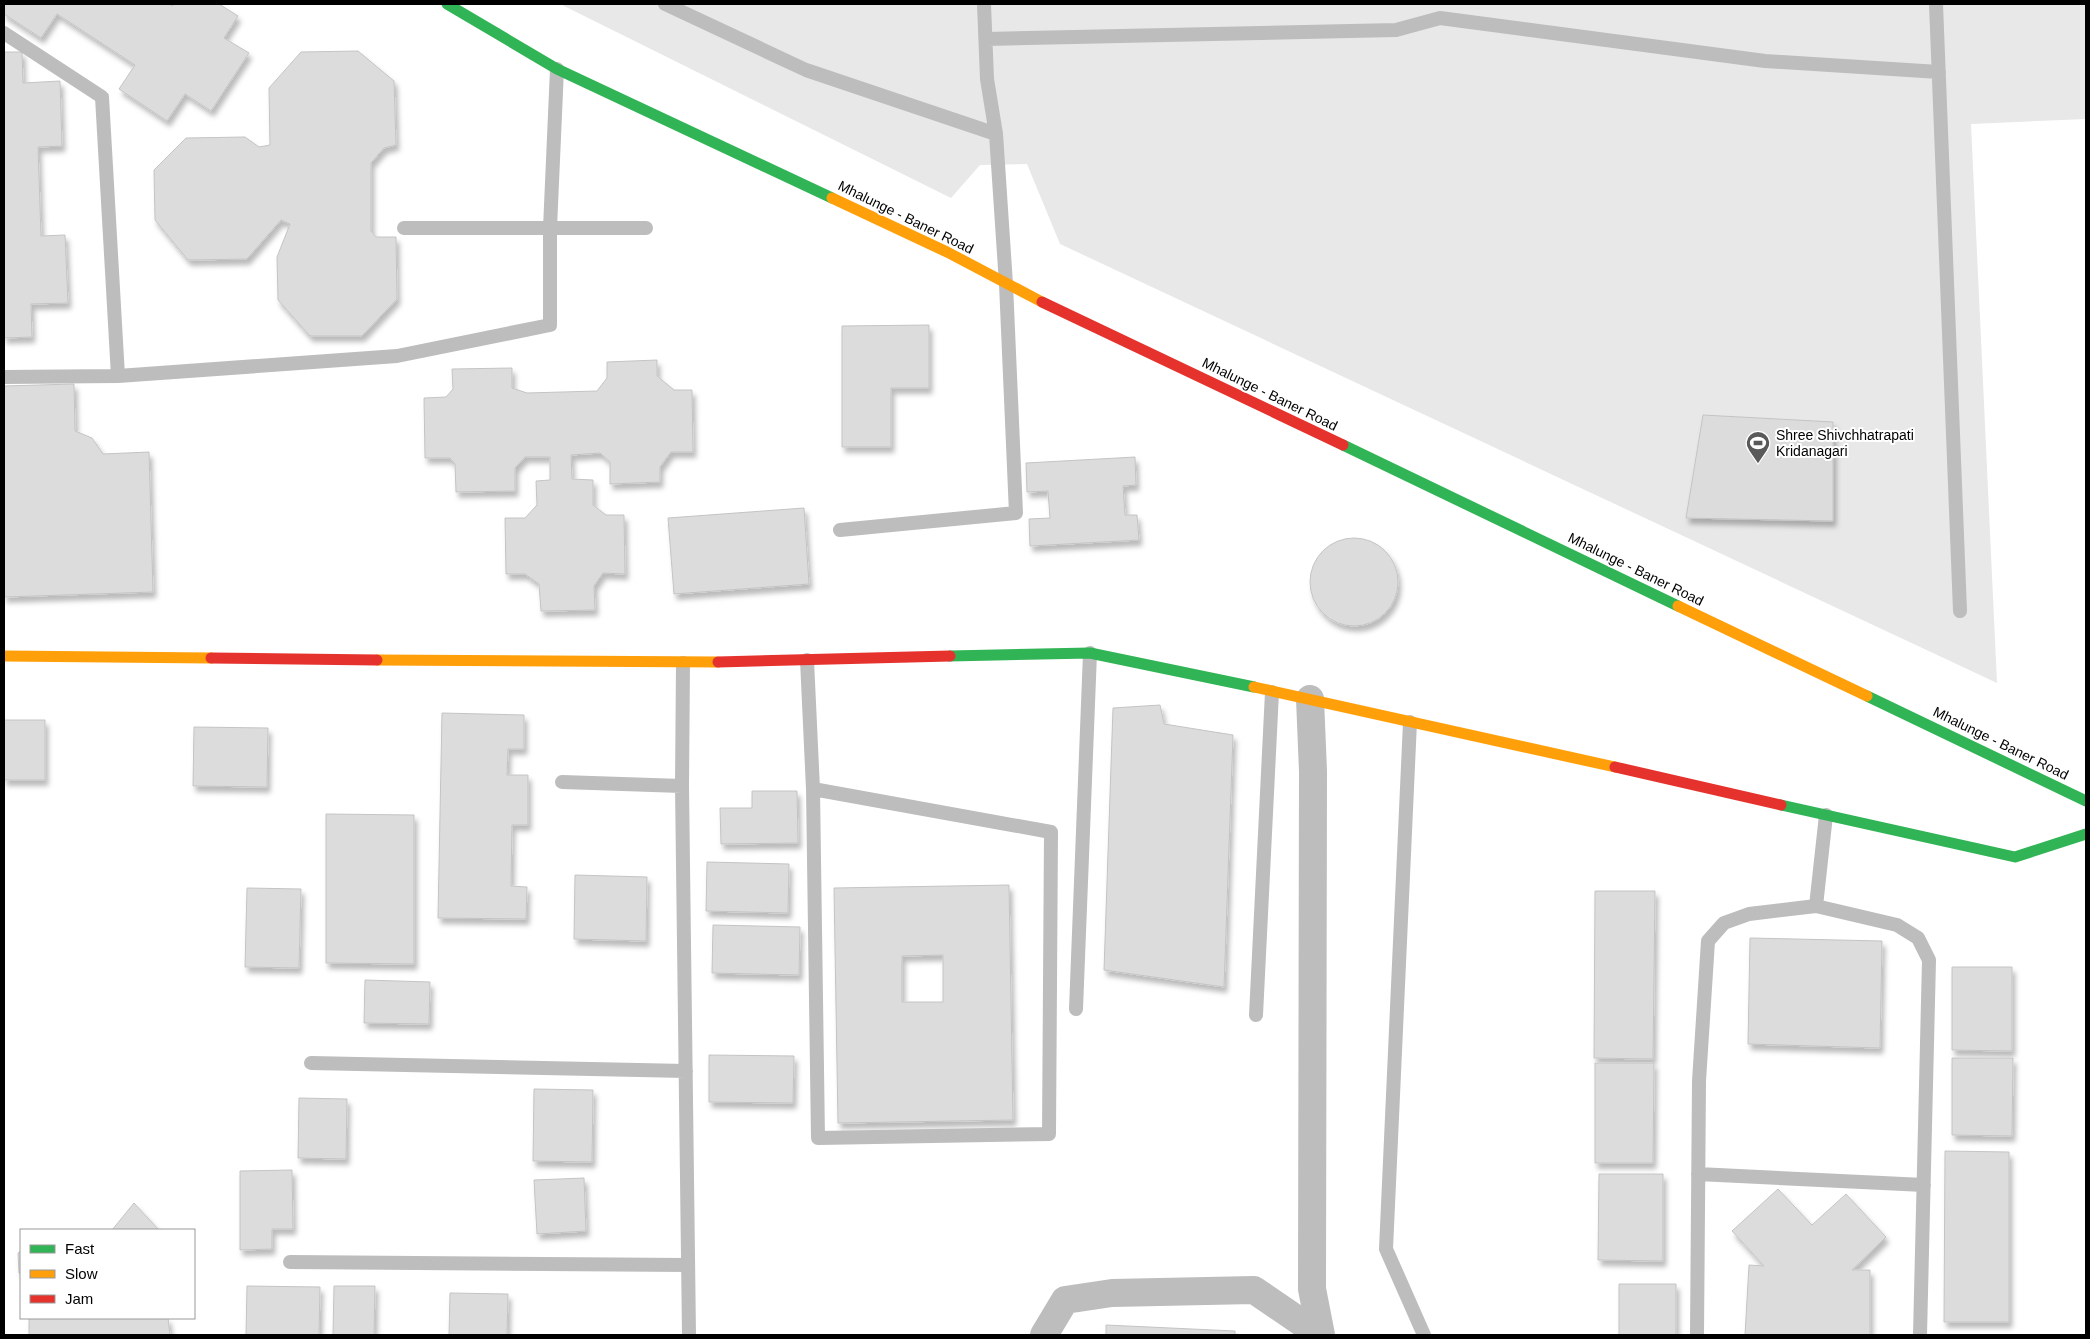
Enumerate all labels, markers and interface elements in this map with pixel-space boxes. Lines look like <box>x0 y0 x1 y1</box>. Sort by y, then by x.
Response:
street label: Mhalunge - Baner Road <box>836 177 976 257</box>
street label: Mhalunge - Baner Road <box>1200 354 1340 434</box>
place label: Shree Shivchhatrapati Kridanagari <box>1776 427 1914 459</box>
sports icon: Shree Shivchhatrapati Kridanagari <box>1745 430 1771 464</box>
street label: Mhalunge - Baner Road <box>1566 529 1706 609</box>
street label: Mhalunge - Baner Road <box>1931 703 2071 783</box>
legend <box>20 1229 195 1319</box>
text: Fast <box>65 1240 95 1257</box>
text: Slow <box>65 1265 98 1282</box>
text: Jam <box>65 1290 93 1307</box>

